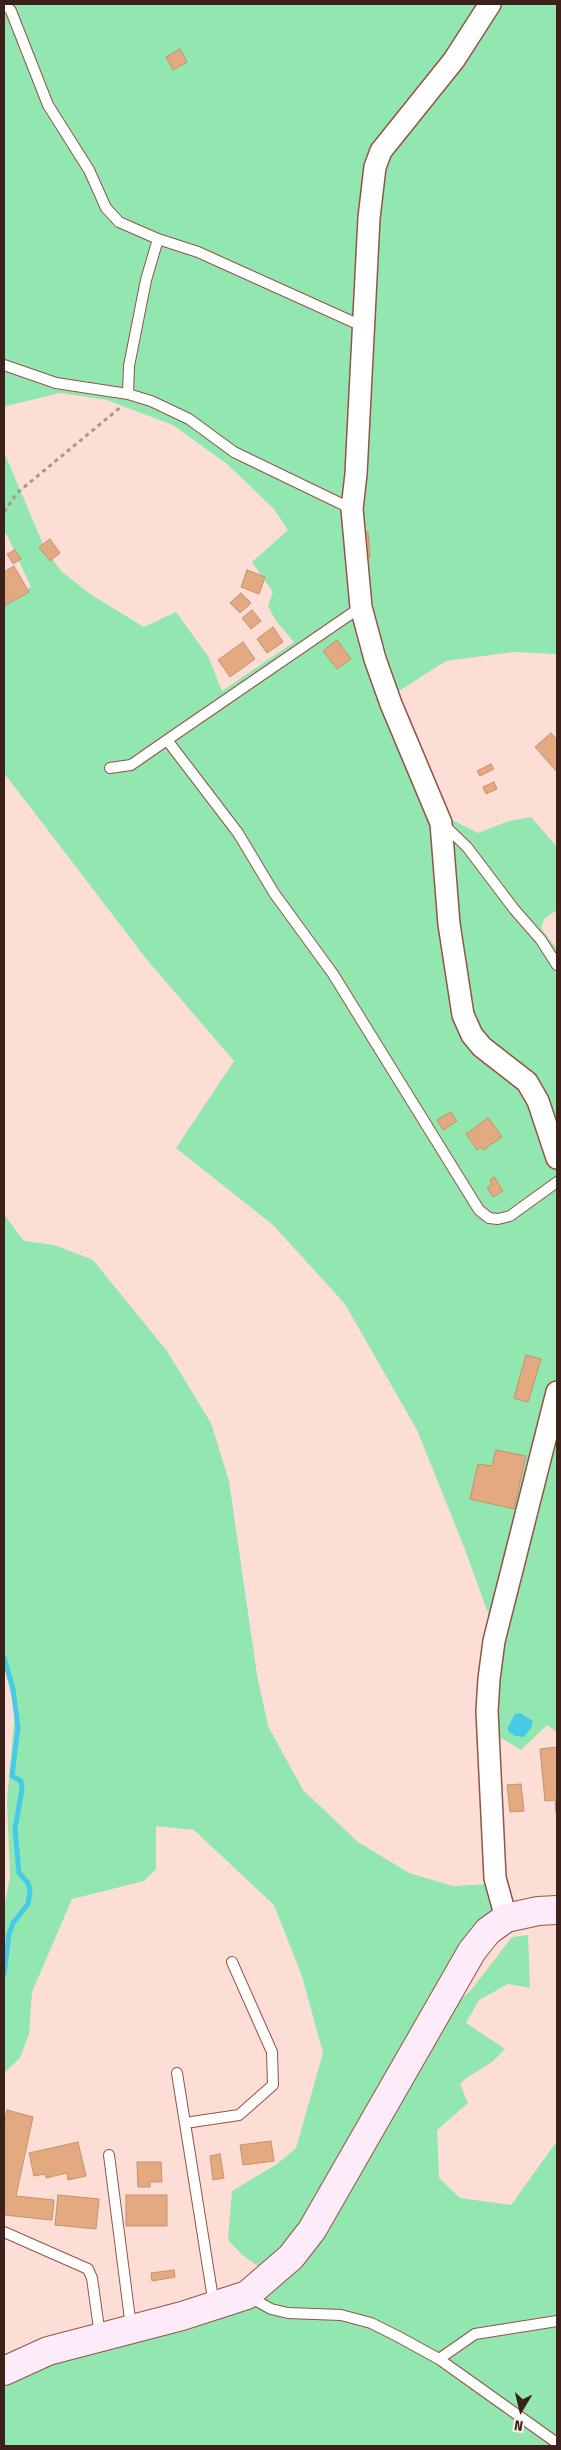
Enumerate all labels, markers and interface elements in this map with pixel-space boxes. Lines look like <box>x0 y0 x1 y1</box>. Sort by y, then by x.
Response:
north arrow <box>496 2385 546 2435</box>
text: N <box>513 2416 524 2434</box>

